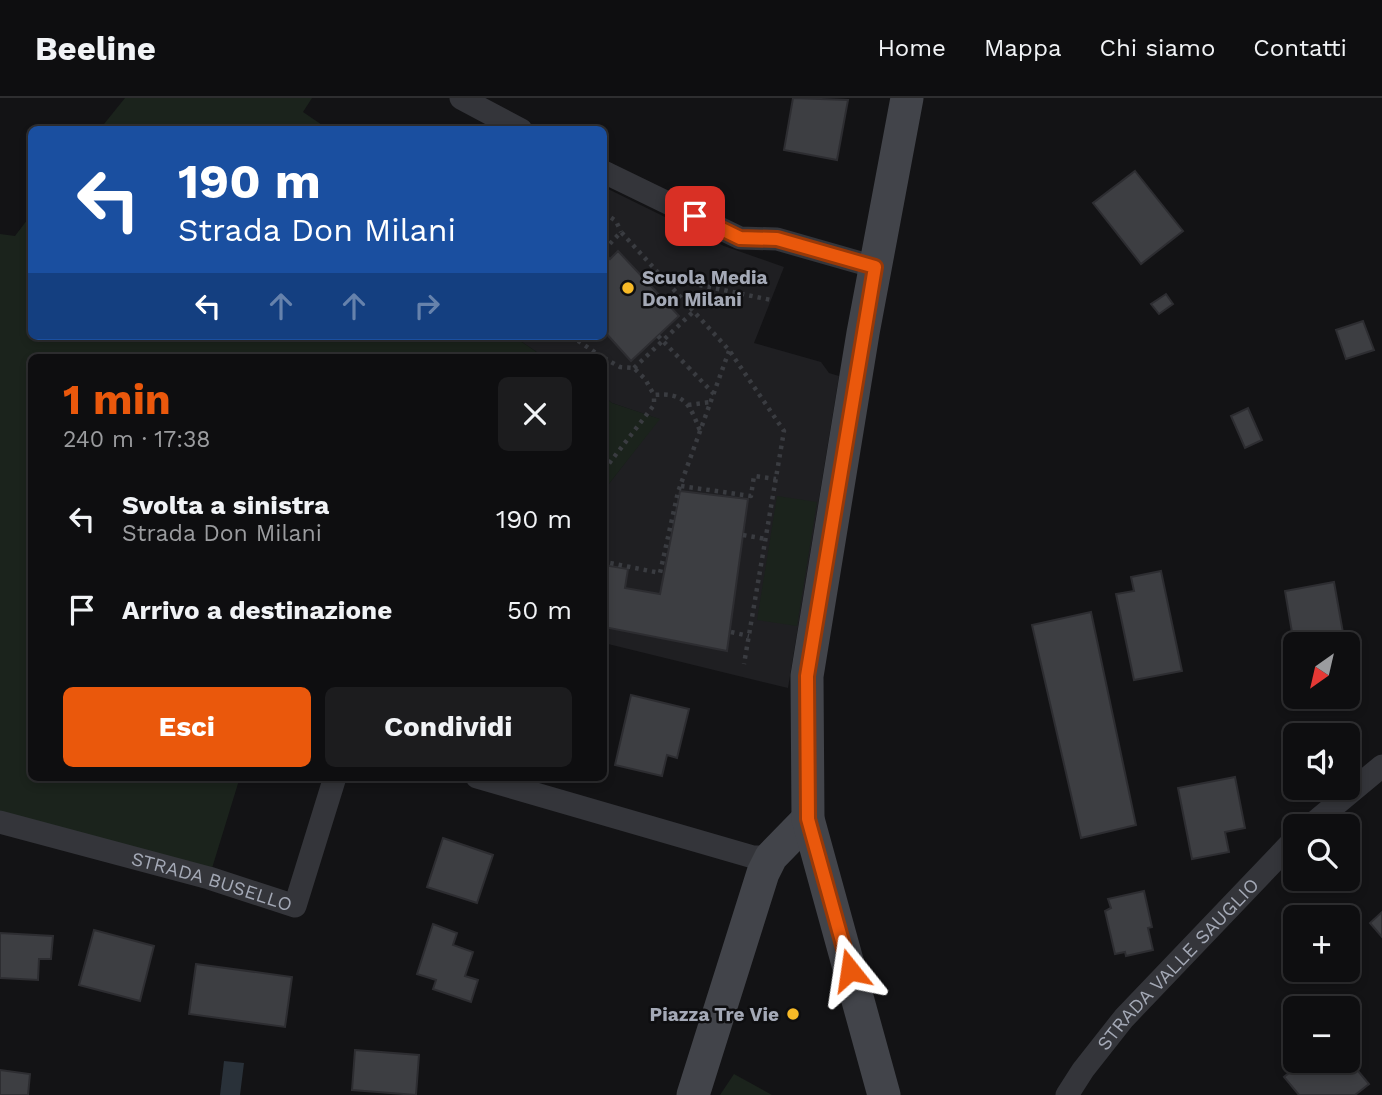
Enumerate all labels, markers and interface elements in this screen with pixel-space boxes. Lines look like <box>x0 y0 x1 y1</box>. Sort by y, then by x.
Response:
text: Beeline <box>35 29 156 68</box>
text: Home <box>877 34 946 62</box>
text: Mappa <box>984 34 1062 62</box>
text: Chi siamo <box>1100 34 1215 62</box>
text: Contatti <box>1253 34 1347 62</box>
text: 190 m <box>178 152 321 210</box>
icon: left <box>63 154 154 245</box>
pin <box>665 186 725 246</box>
icon: arrive <box>676 197 714 235</box>
text: Strada Don Milani <box>178 211 456 249</box>
place label: Scuola Media Don Milani <box>642 266 767 311</box>
marker: Scuola Media Don Milani <box>620 280 636 296</box>
icon: left <box>189 287 227 325</box>
icon: ahead <box>262 287 300 325</box>
icon: ahead <box>335 287 373 325</box>
icon: right <box>408 287 446 325</box>
text: 1 min <box>63 375 171 424</box>
button: close <box>498 377 572 451</box>
text: 240 m · 17:38 <box>63 426 211 453</box>
text: Svolta a sinistra <box>122 490 329 520</box>
icon: left <box>63 500 101 538</box>
text: 190 m <box>496 504 572 534</box>
text: Strada Don Milani <box>122 520 322 547</box>
icon: arrive <box>63 591 101 629</box>
text: Arrivo a destinazione <box>122 595 392 625</box>
text: 50 m <box>507 595 572 625</box>
north arrow <box>1283 632 1360 709</box>
map controls <box>1283 632 1360 1073</box>
button: Esci <box>63 687 311 767</box>
button: Condividi <box>325 687 572 767</box>
button: sound <box>1283 723 1360 800</box>
button: search <box>1283 814 1360 891</box>
street label: STRADA BUSELLO <box>129 846 295 916</box>
street label: STRADA VALLE SAUGLIO <box>1092 873 1263 1054</box>
button: + <box>1283 905 1360 982</box>
position arrow <box>813 933 887 1007</box>
button: − <box>1283 996 1360 1073</box>
place label: Piazza Tre Vie <box>650 1003 779 1026</box>
marker: Piazza Tre Vie <box>785 1006 801 1022</box>

